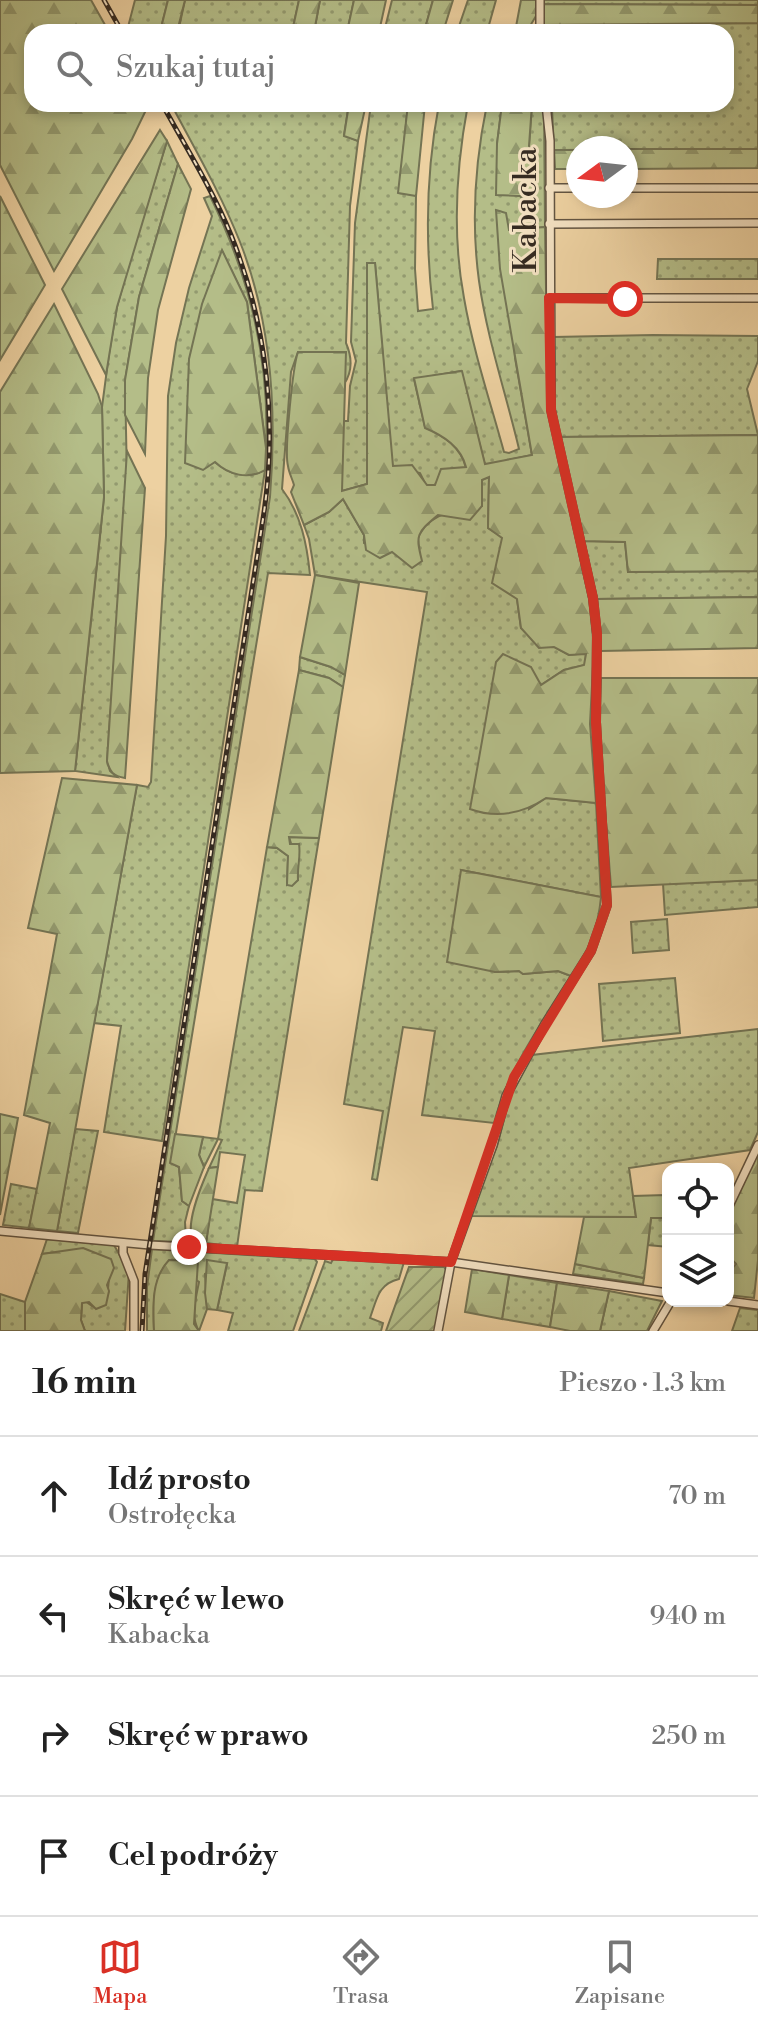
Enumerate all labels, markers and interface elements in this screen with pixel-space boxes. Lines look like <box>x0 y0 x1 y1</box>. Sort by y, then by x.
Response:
search box <box>24 24 734 112</box>
icon: search <box>52 46 96 90</box>
text: Szukaj tutaj <box>116 49 276 87</box>
north arrow <box>566 136 638 208</box>
street label: Kabacka <box>506 147 546 273</box>
route start <box>607 281 643 317</box>
map controls <box>662 1163 734 1307</box>
button: locate <box>662 1163 734 1235</box>
route end <box>171 1229 207 1265</box>
button: layers <box>662 1235 734 1307</box>
text: 16 min <box>32 1362 137 1404</box>
text: Pieszo · 1.3 km <box>559 1367 726 1399</box>
text: Idź prosto <box>108 1461 251 1499</box>
icon: ahead <box>32 1474 76 1518</box>
text: 70 m <box>668 1480 726 1512</box>
text: Ostrołęcka <box>108 1499 236 1531</box>
text: Skręć w lewo <box>108 1581 285 1619</box>
icon: left <box>32 1594 76 1638</box>
text: 940 m <box>650 1600 726 1632</box>
text: Kabacka <box>108 1619 210 1651</box>
icon: right <box>32 1714 76 1758</box>
text: Skręć w prawo <box>108 1717 309 1755</box>
text: 250 m <box>651 1720 726 1752</box>
icon: arrive <box>32 1834 76 1878</box>
text: Cel podróży <box>108 1837 278 1875</box>
tab: Mapa <box>93 1935 147 2010</box>
tab: Trasa <box>333 1935 389 2010</box>
tab: Zapisane <box>575 1935 665 2010</box>

